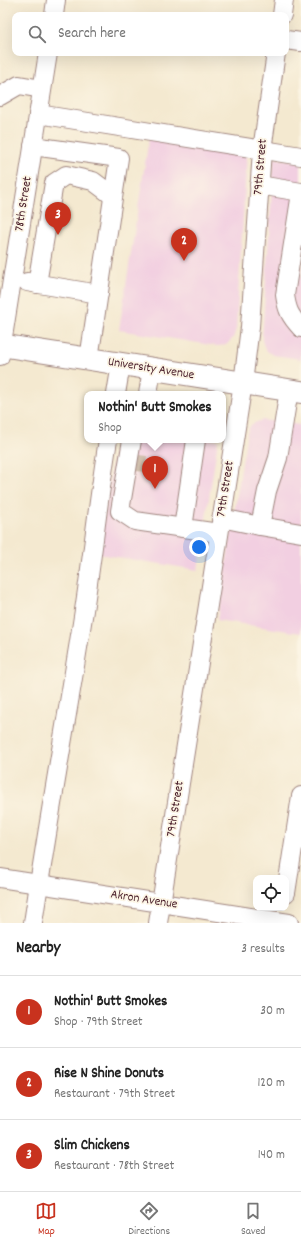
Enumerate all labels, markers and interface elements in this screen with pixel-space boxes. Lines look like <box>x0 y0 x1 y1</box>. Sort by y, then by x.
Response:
search box <box>12 12 289 56</box>
icon: search <box>26 23 48 45</box>
text: Search here <box>58 23 126 45</box>
street label: 79th Street <box>249 138 273 196</box>
street label: 78th Street <box>10 175 38 233</box>
pin: 3 <box>45 202 71 235</box>
pin: 2 <box>171 228 197 261</box>
street label: University Avenue <box>107 353 196 385</box>
popup <box>84 391 226 443</box>
text: Nothin' Butt Smokes <box>98 397 212 419</box>
text: Shop <box>98 419 122 438</box>
pin: 1 <box>142 456 168 489</box>
street label: 79th Street <box>212 460 240 518</box>
your location <box>189 537 209 557</box>
street label: 79th Street <box>162 780 190 838</box>
map controls <box>253 875 289 911</box>
button: locate <box>253 875 289 911</box>
street label: Akron Avenue <box>109 885 179 915</box>
text: Nearby <box>16 937 60 961</box>
text: 3 results <box>241 940 285 959</box>
text: Nothin' Butt Smokes <box>54 991 167 1013</box>
text: 1 <box>28 1002 30 1021</box>
text: 30 m <box>260 1002 285 1021</box>
text: Shop · 79th Street <box>54 1013 143 1032</box>
text: Rise N Shine Donuts <box>54 1063 164 1085</box>
text: 2 <box>26 1074 32 1093</box>
text: 120 m <box>257 1074 285 1093</box>
text: Restaurant · 79th Street <box>54 1085 175 1104</box>
text: Slim Chickens <box>54 1135 130 1157</box>
text: 3 <box>26 1146 32 1165</box>
text: 140 m <box>258 1146 285 1165</box>
text: Restaurant · 78th Street <box>54 1157 174 1176</box>
tab: Map <box>35 1200 57 1240</box>
tab: Directions <box>128 1200 170 1240</box>
tab: Saved <box>241 1200 266 1240</box>

